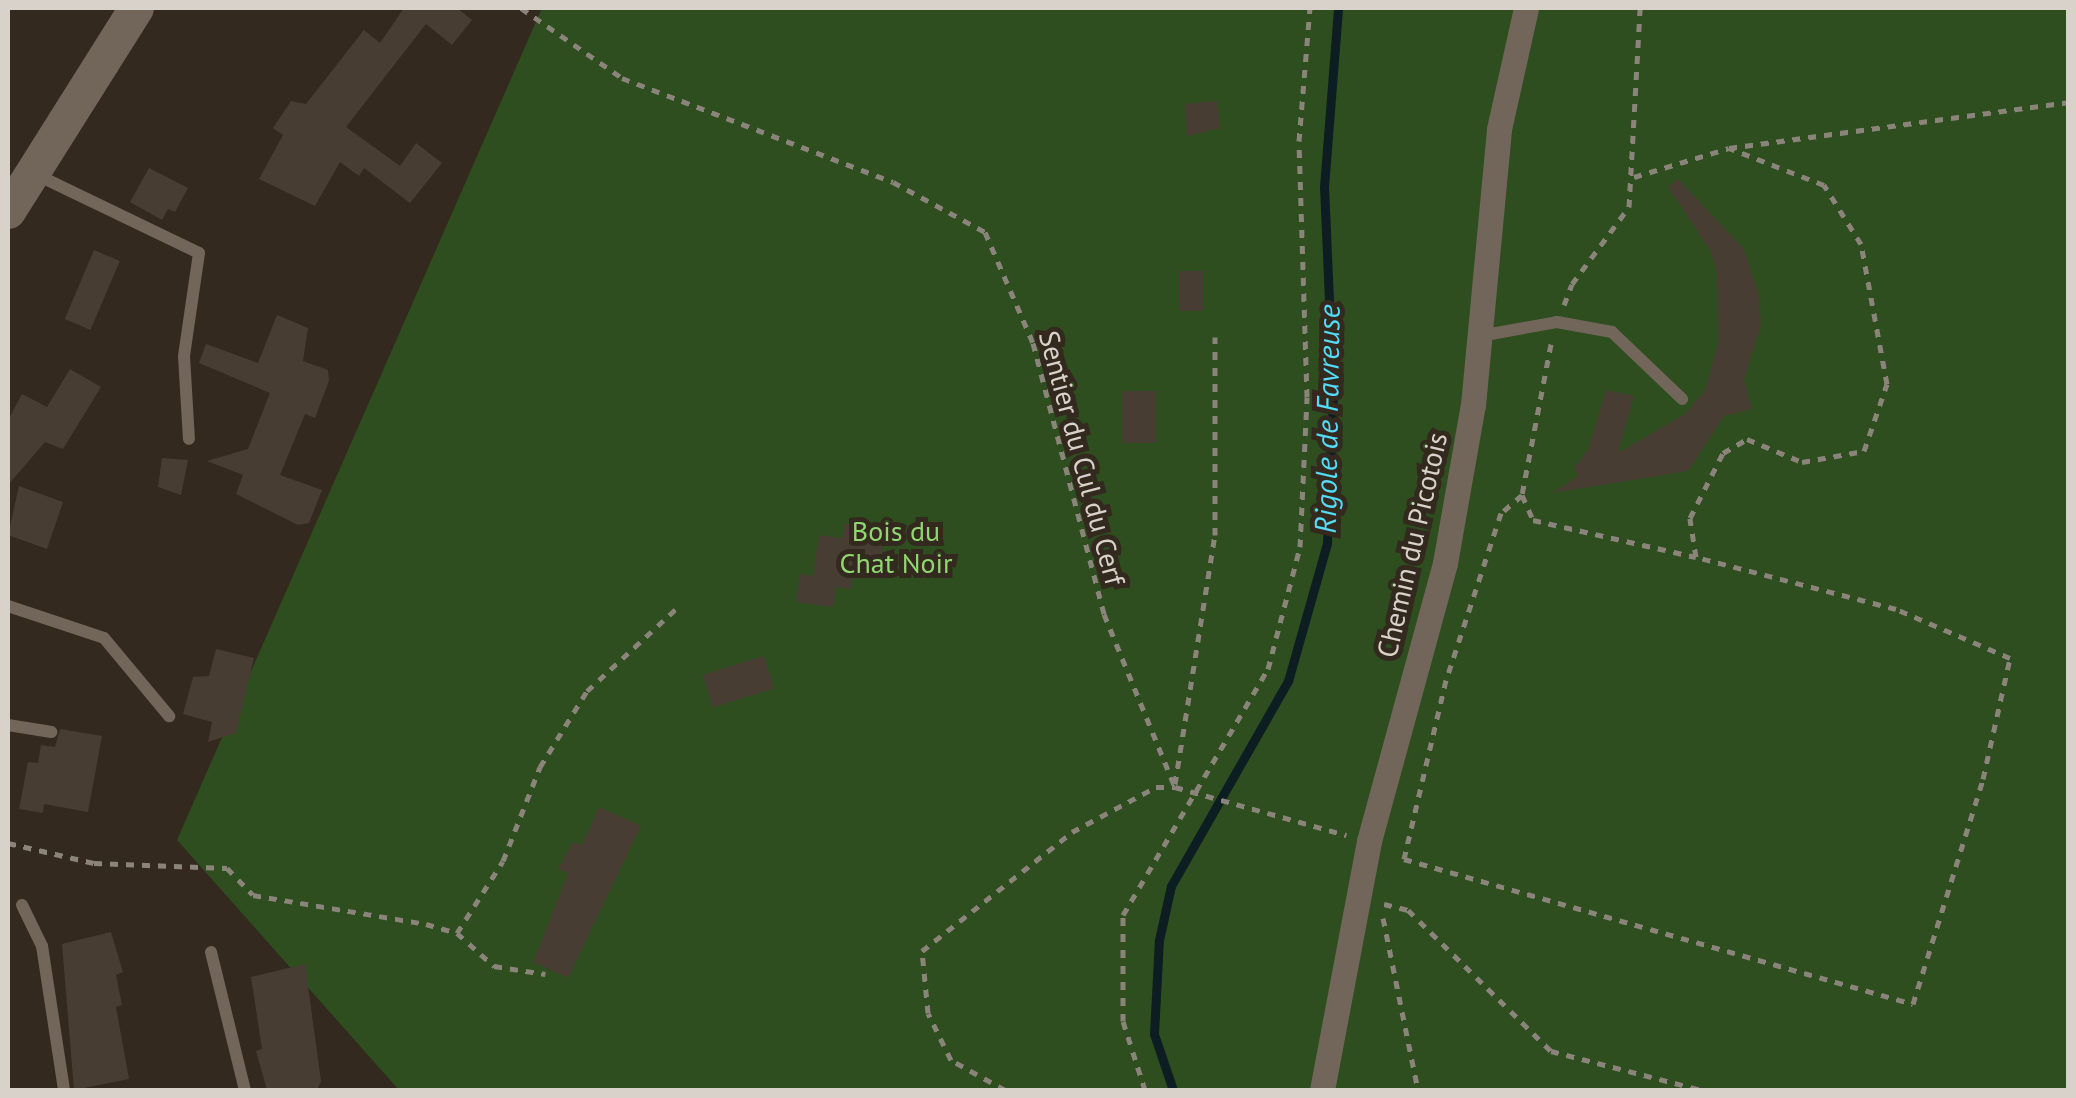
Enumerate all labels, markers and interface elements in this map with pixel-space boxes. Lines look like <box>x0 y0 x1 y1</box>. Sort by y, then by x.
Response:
water label: Rigole de Favreuse <box>1307 304 1347 534</box>
street label: Sentier du Cul du Cerf <box>1032 327 1132 589</box>
street label: Chemin du Picotois <box>1370 429 1454 661</box>
park label: Bois du Chat Noir <box>839 514 953 580</box>

